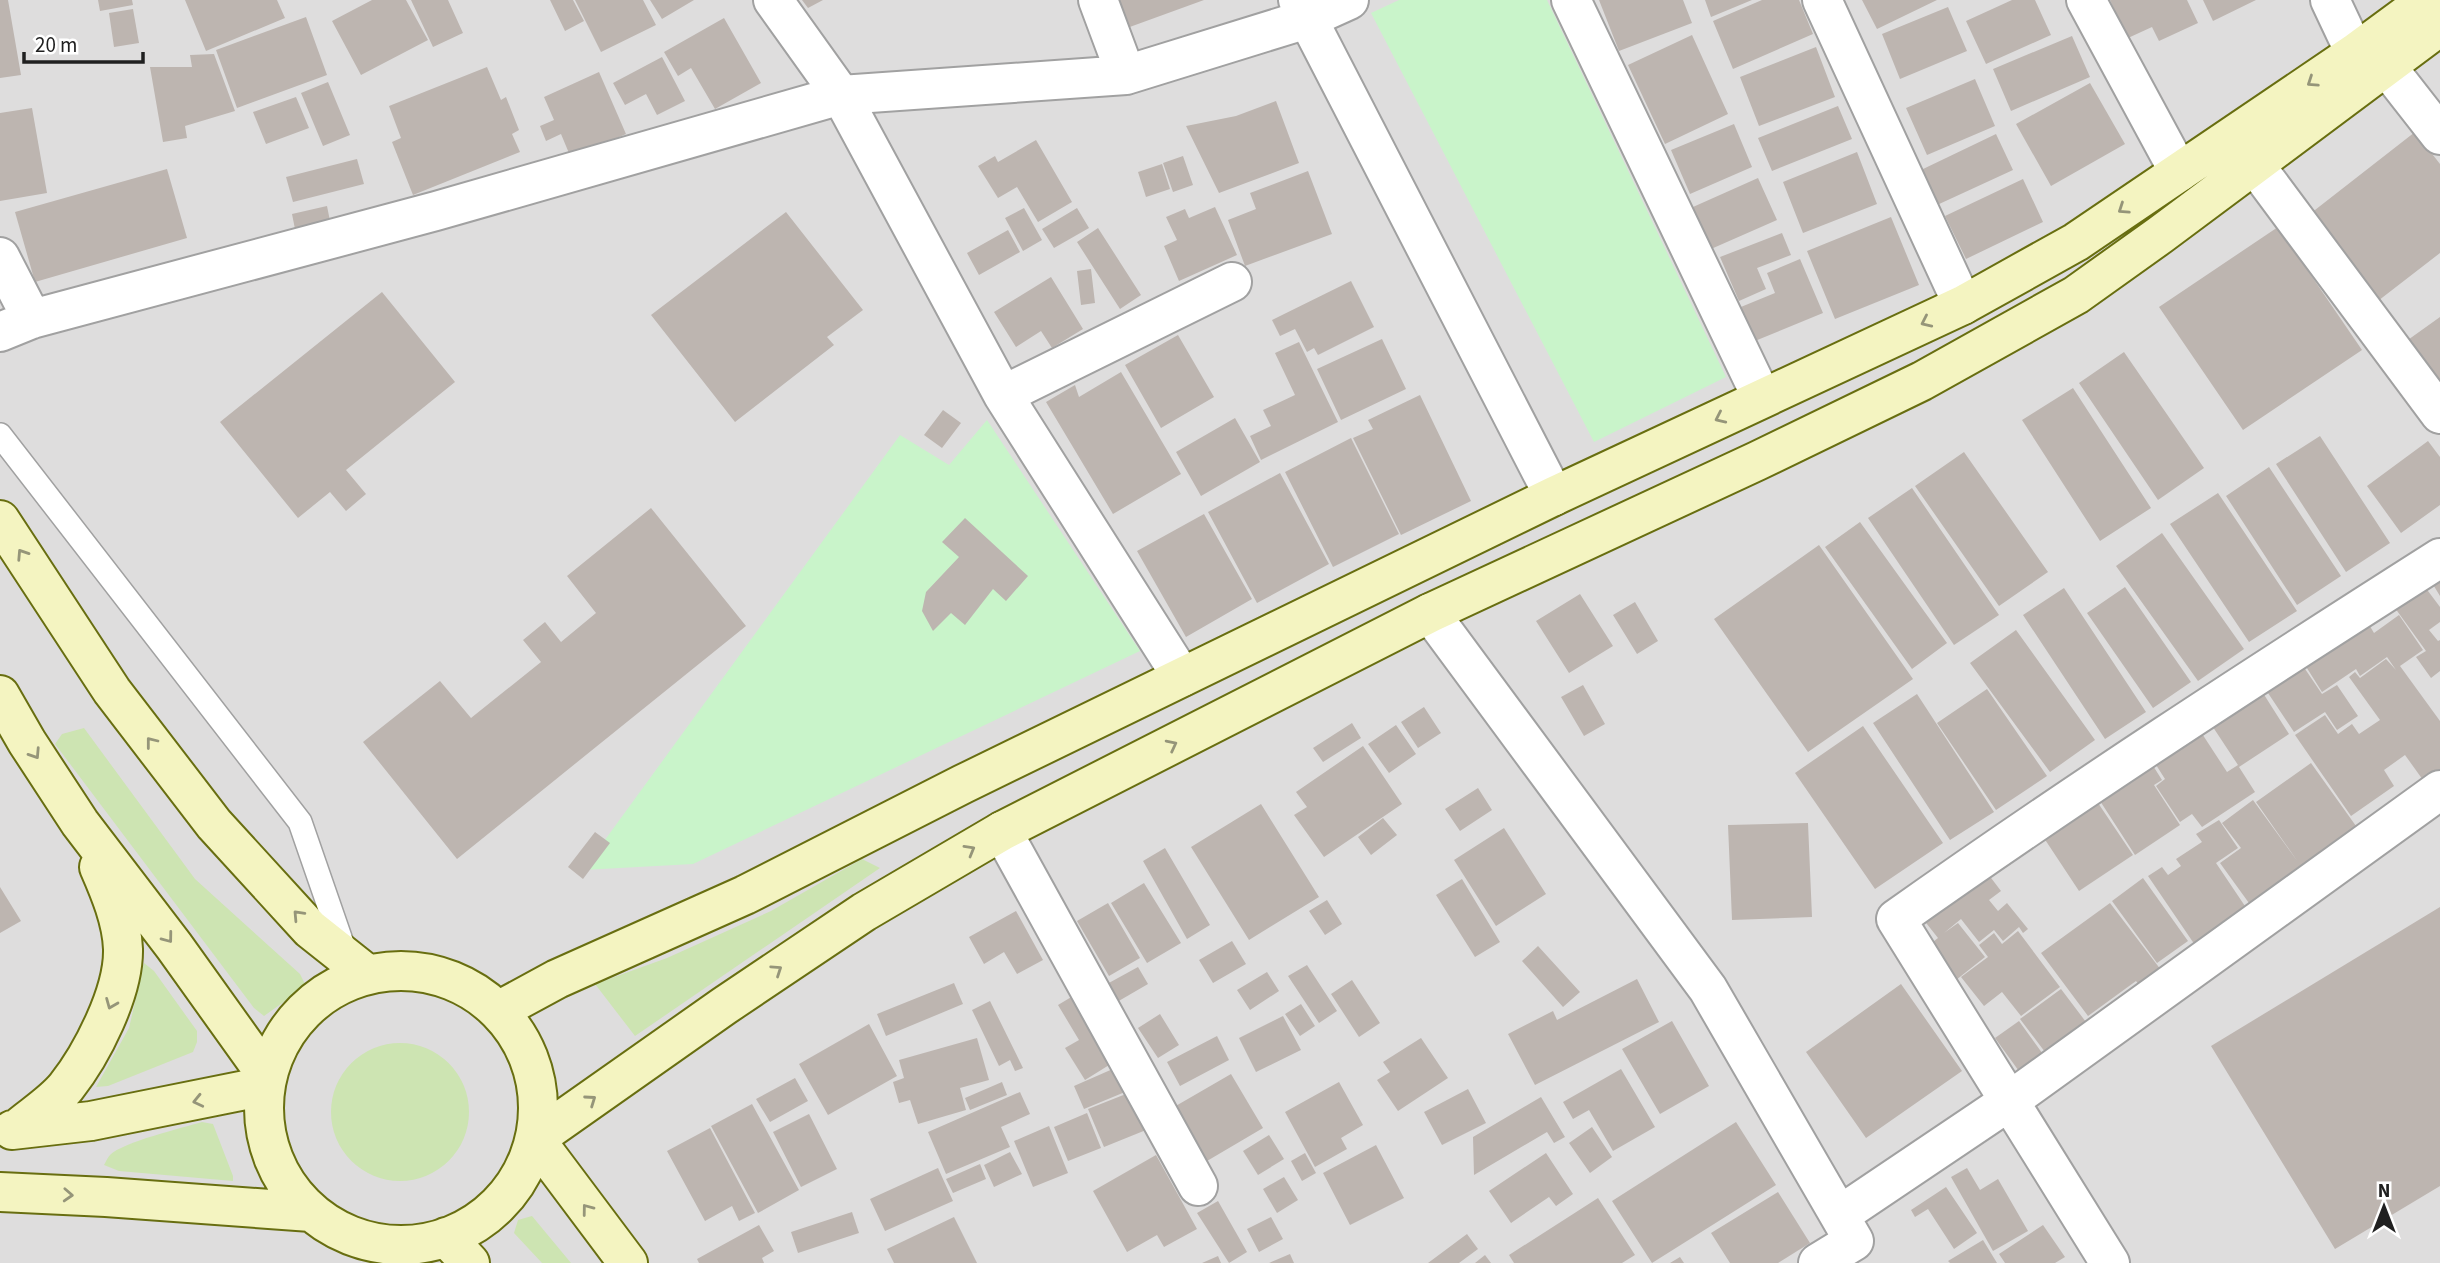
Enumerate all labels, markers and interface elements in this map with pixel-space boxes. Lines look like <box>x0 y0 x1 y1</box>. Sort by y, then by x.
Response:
scale bar <box>24 21 144 65</box>
text: 20 m <box>35 30 77 60</box>
one-way arrow <box>2306 74 2319 87</box>
one-way arrow <box>2118 201 2131 214</box>
one-way arrow <box>1921 314 1933 328</box>
one-way arrow <box>1715 410 1727 424</box>
one-way arrow <box>18 549 31 562</box>
one-way arrow <box>146 737 159 750</box>
one-way arrow <box>1165 739 1177 753</box>
one-way arrow <box>27 746 39 759</box>
one-way arrow <box>963 845 976 858</box>
one-way arrow <box>294 910 306 923</box>
one-way arrow <box>160 930 172 943</box>
one-way arrow <box>769 966 782 978</box>
one-way arrow <box>105 998 119 1010</box>
one-way arrow <box>193 1093 205 1108</box>
one-way arrow <box>583 1096 596 1108</box>
north arrow <box>2349 1172 2419 1242</box>
text: N <box>2378 1178 2390 1205</box>
one-way arrow <box>63 1187 74 1202</box>
one-way arrow <box>582 1204 595 1216</box>

